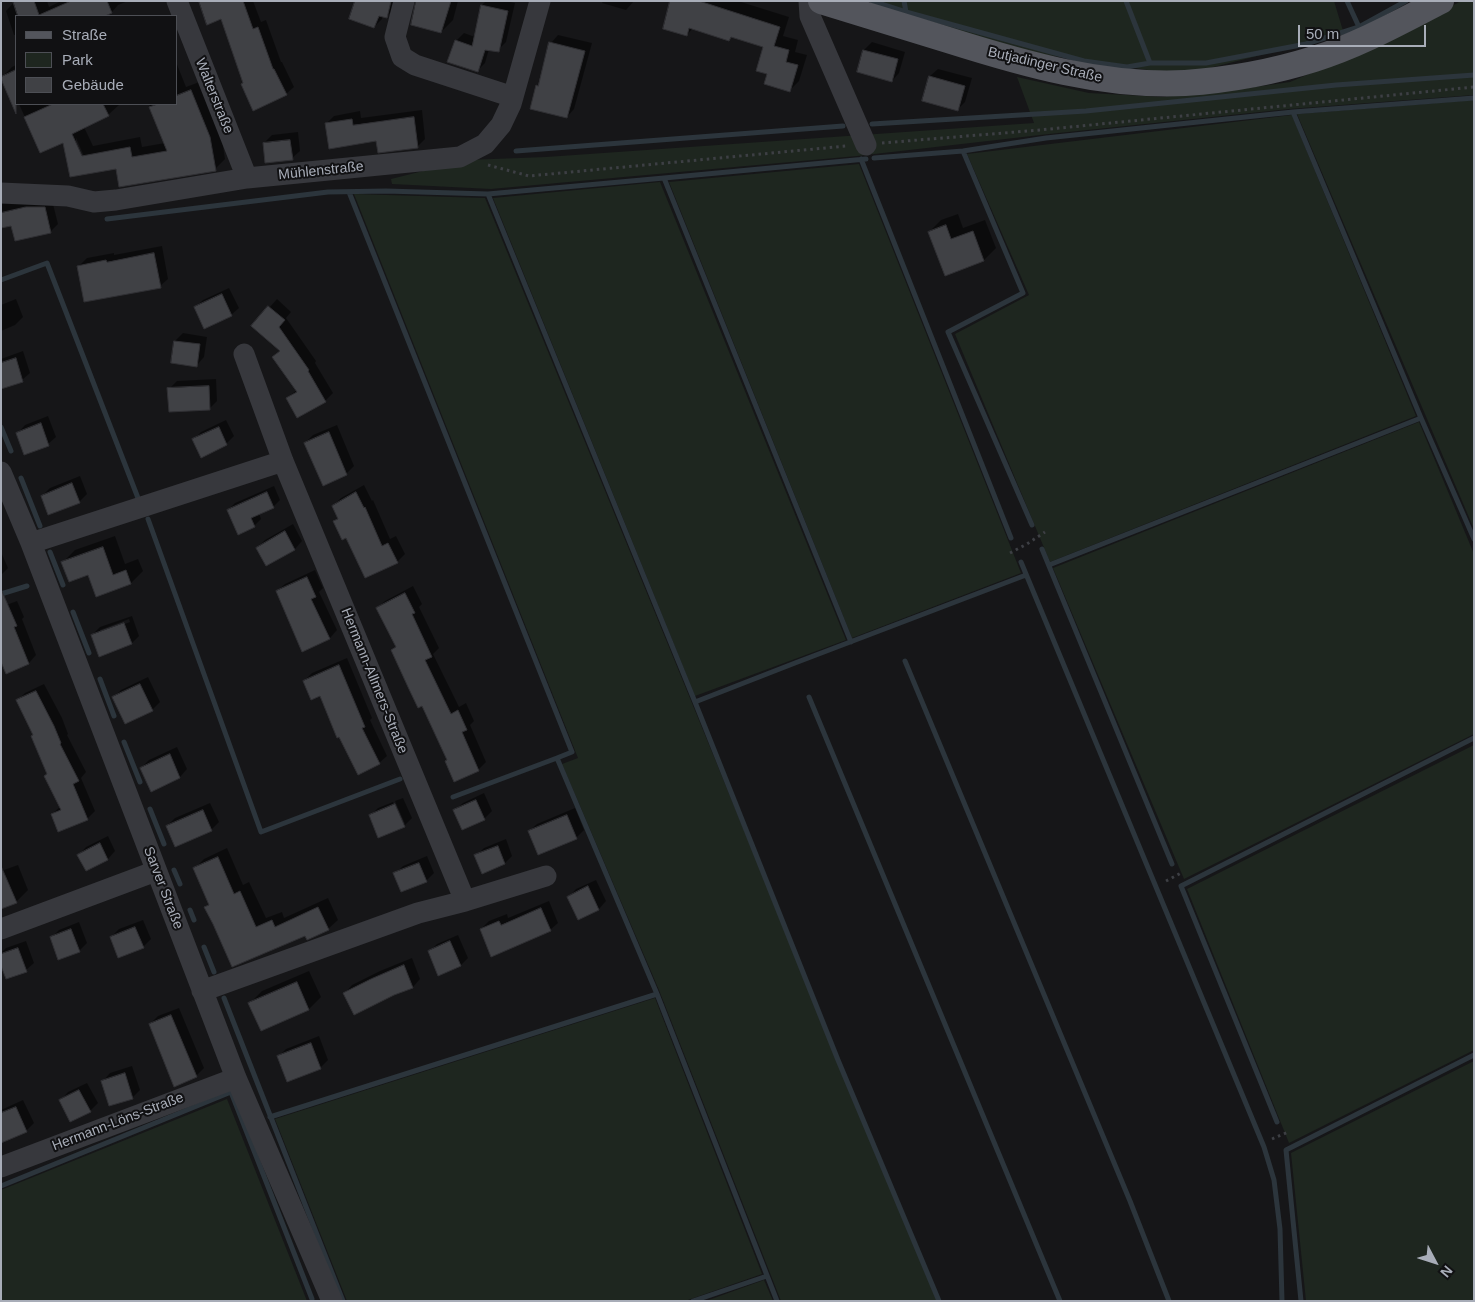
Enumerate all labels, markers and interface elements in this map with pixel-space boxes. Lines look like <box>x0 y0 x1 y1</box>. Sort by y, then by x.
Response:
legend <box>15 15 178 105</box>
scale bar <box>1300 15 1428 47</box>
text: 50 m <box>1306 25 1339 42</box>
text: Straße <box>62 26 107 43</box>
street label: Butjadinger Straße <box>986 44 1104 86</box>
text: Park <box>62 51 93 68</box>
street label: Walterstraße <box>191 56 237 136</box>
text: Gebäude <box>62 76 124 93</box>
street label: Mühlenstraße <box>278 158 364 184</box>
street label: Hermann-Allmers-Straße <box>337 606 411 756</box>
street label: Sarver Straße <box>140 844 186 932</box>
street label: Hermann-Löns-Straße <box>50 1089 186 1155</box>
north arrow <box>1410 1237 1460 1287</box>
text: N <box>1437 1263 1456 1281</box>

